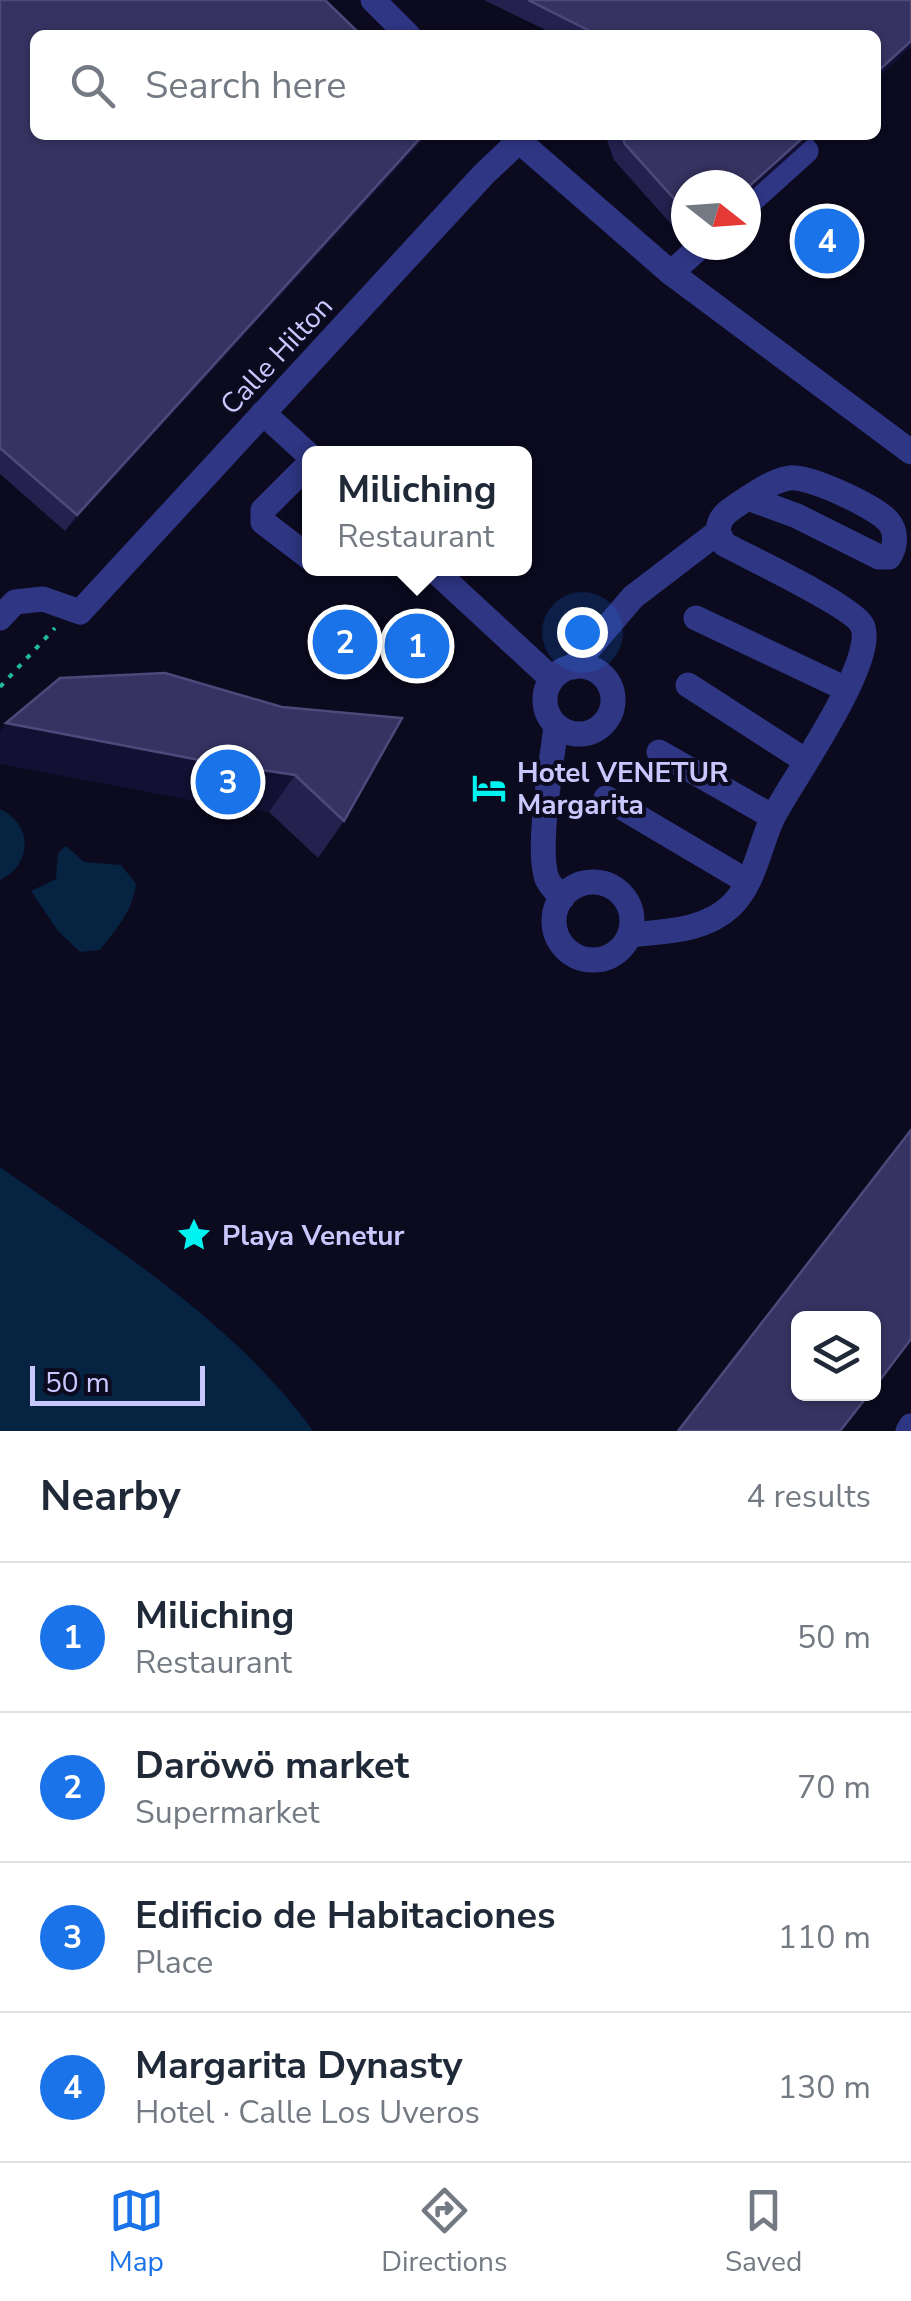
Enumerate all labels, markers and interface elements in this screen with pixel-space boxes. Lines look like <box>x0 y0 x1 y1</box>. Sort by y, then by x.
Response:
search box <box>30 30 881 140</box>
icon: search <box>65 58 120 113</box>
text: Search here <box>145 60 346 111</box>
north arrow <box>671 170 761 260</box>
pin: 4 <box>794 204 860 278</box>
street label: Calle Hilton <box>212 288 341 423</box>
popup <box>302 446 532 576</box>
text: Miliching <box>337 464 497 515</box>
text: Restaurant <box>337 515 494 558</box>
pin: 2 <box>312 604 378 680</box>
your location <box>557 607 608 658</box>
pin: 1 <box>384 608 450 684</box>
pin: 3 <box>196 744 260 820</box>
place label: Hotel VENETUR Margarita <box>517 754 728 824</box>
hotel icon: Hotel VENETUR Margarita <box>470 769 508 807</box>
place icon: Playa Venetur <box>175 1216 213 1254</box>
place label: Playa Venetur <box>222 1217 405 1255</box>
map controls <box>791 1311 881 1401</box>
button: layers <box>791 1311 881 1401</box>
scale bar <box>30 1361 205 1406</box>
text: 50 m <box>45 1364 110 1402</box>
text: Nearby <box>40 1468 181 1525</box>
text: 4 results <box>746 1475 871 1518</box>
text: Miliching <box>135 1590 295 1641</box>
text: 1 <box>63 1616 82 1659</box>
text: 50 m <box>797 1616 871 1659</box>
text: Restaurant <box>135 1641 292 1684</box>
text: Daröwö market <box>135 1740 409 1791</box>
text: 2 <box>63 1766 82 1809</box>
text: 70 m <box>797 1766 871 1809</box>
text: Supermarket <box>135 1791 319 1834</box>
text: Edificio de Habitaciones <box>135 1890 556 1941</box>
text: 3 <box>63 1916 82 1959</box>
text: 110 m <box>778 1916 871 1959</box>
text: Place <box>135 1941 213 1984</box>
text: Margarita Dynasty <box>135 2040 463 2091</box>
text: 4 <box>63 2066 82 2109</box>
text: 130 m <box>778 2066 871 2109</box>
text: Hotel · Calle Los Uveros <box>135 2091 480 2134</box>
tab: Map <box>109 2183 164 2281</box>
tab: Directions <box>381 2183 507 2281</box>
tab: Saved <box>725 2183 802 2281</box>

